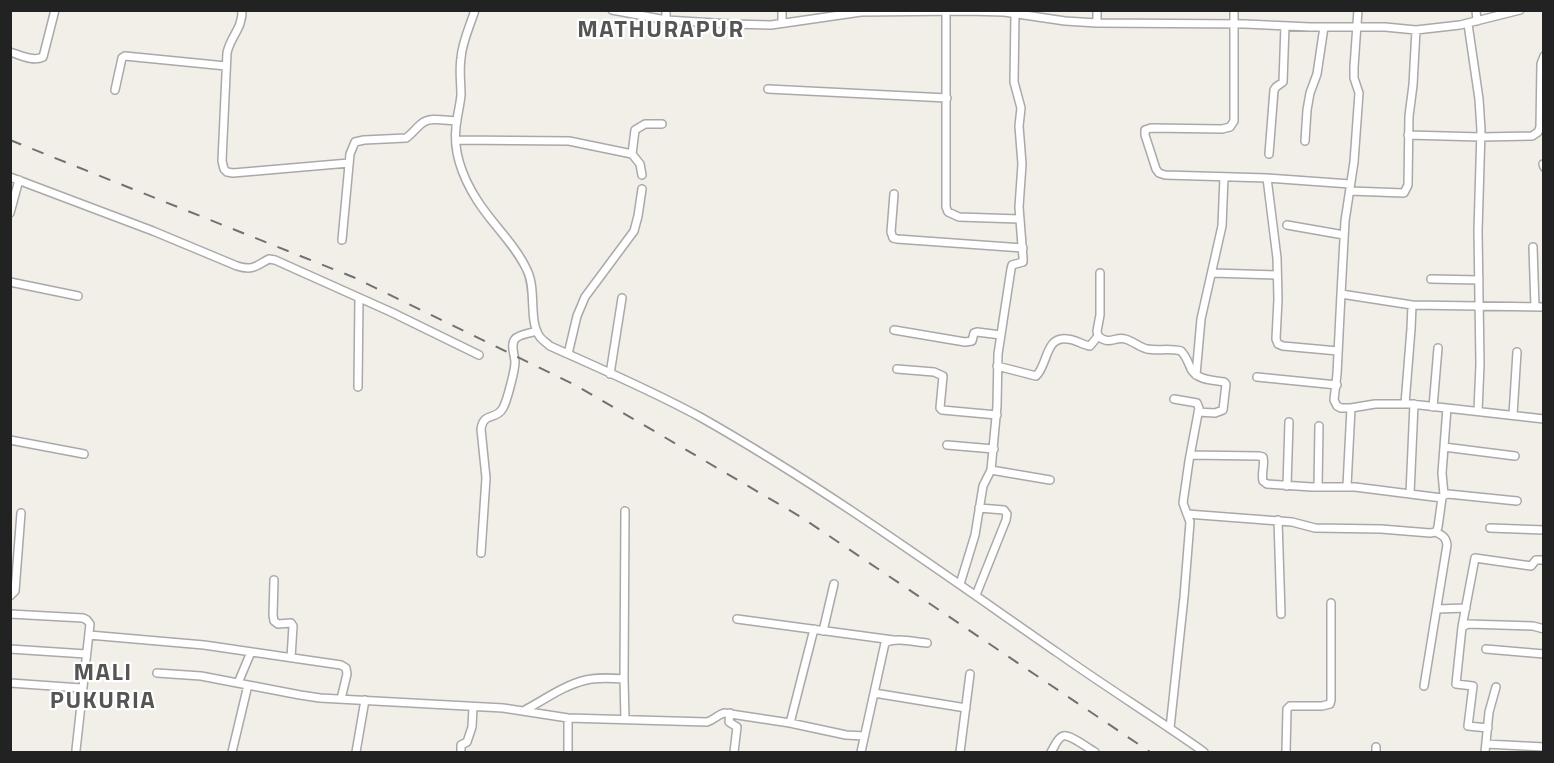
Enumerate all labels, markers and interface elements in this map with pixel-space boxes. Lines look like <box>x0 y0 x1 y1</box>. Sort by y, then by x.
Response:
district label: MATHURAPUR <box>577 17 745 45</box>
district label: MALI PUKURIA <box>50 660 156 716</box>

